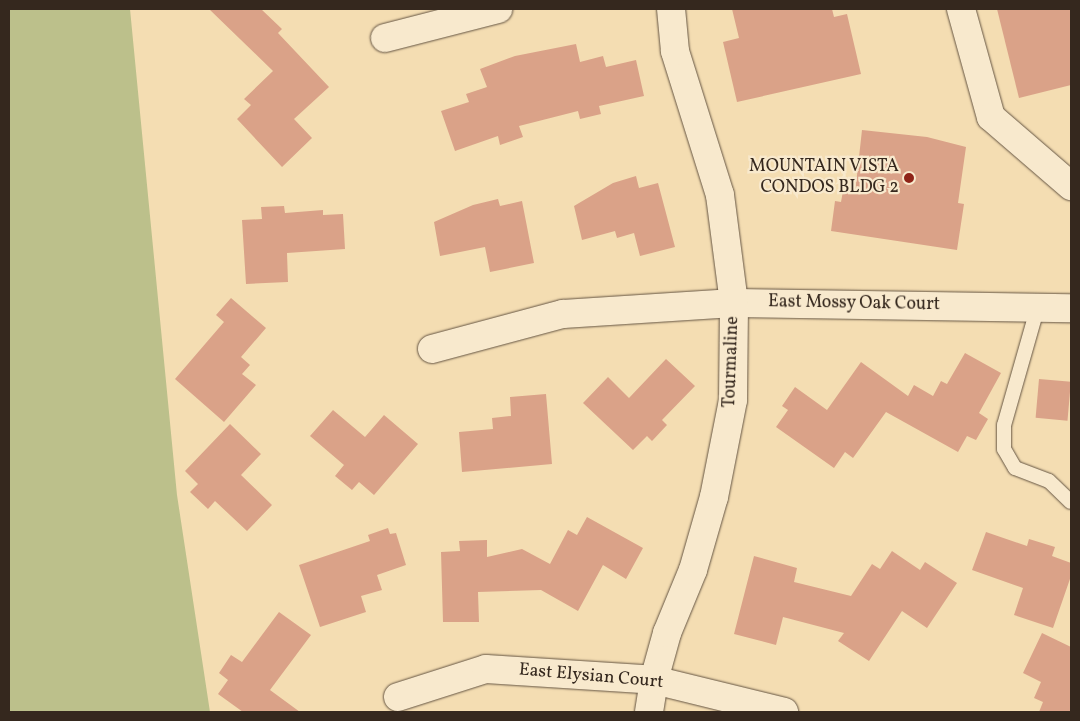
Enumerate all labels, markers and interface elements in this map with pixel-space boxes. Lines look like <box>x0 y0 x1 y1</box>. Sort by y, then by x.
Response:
place label: MOUNTAIN VISTA CONDOS BLDG 2 <box>748 157 899 200</box>
marker: MOUNTAIN VISTA CONDOS BLDG 2 <box>903 172 915 184</box>
street label: East Mossy Oak Court <box>768 292 940 316</box>
street label: Tourmaline <box>720 316 744 408</box>
street label: East Elysian Court <box>518 660 664 694</box>

